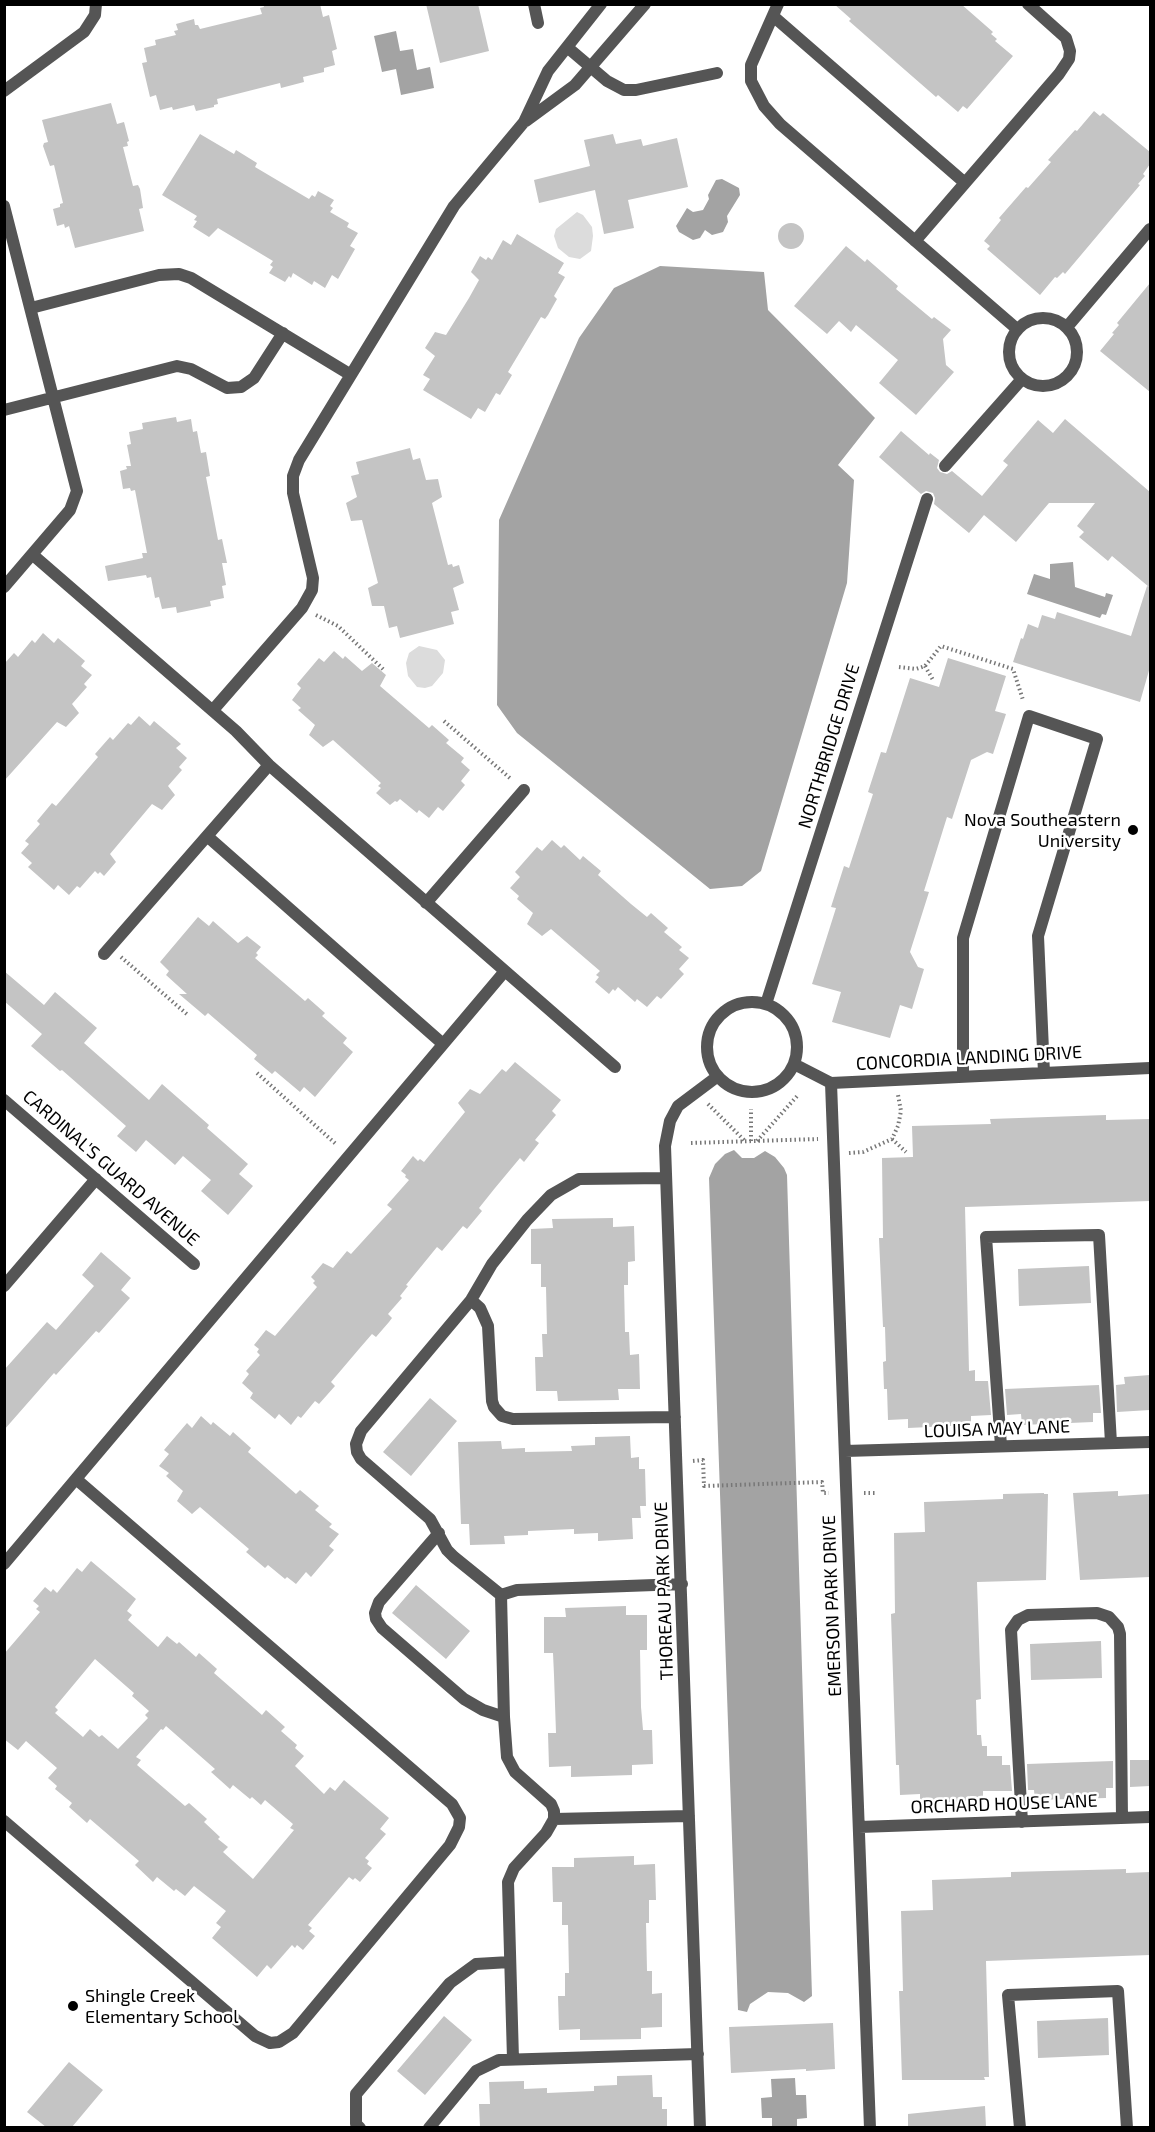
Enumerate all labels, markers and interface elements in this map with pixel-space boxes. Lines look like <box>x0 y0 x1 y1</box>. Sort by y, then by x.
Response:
street label: NORTHBRIDGE DRIVE <box>794 661 864 831</box>
place label: Nova Southeastern University <box>964 809 1121 852</box>
marker: Nova Southeastern University <box>1126 823 1140 837</box>
street label: CONCORDIA LANDING DRIVE <box>855 1041 1083 1075</box>
street label: CARDINAL'S GUARD AVENUE <box>18 1086 204 1250</box>
street label: LOUISA MAY LANE <box>923 1416 1071 1442</box>
street label: THOREAU PARK DRIVE <box>650 1501 678 1681</box>
street label: EMERSON PARK DRIVE <box>818 1515 846 1697</box>
street label: ORCHARD HOUSE LANE <box>910 1790 1098 1818</box>
place label: Shingle Creek Elementary School <box>85 1985 239 2028</box>
marker: Shingle Creek Elementary School <box>66 1999 80 2013</box>

